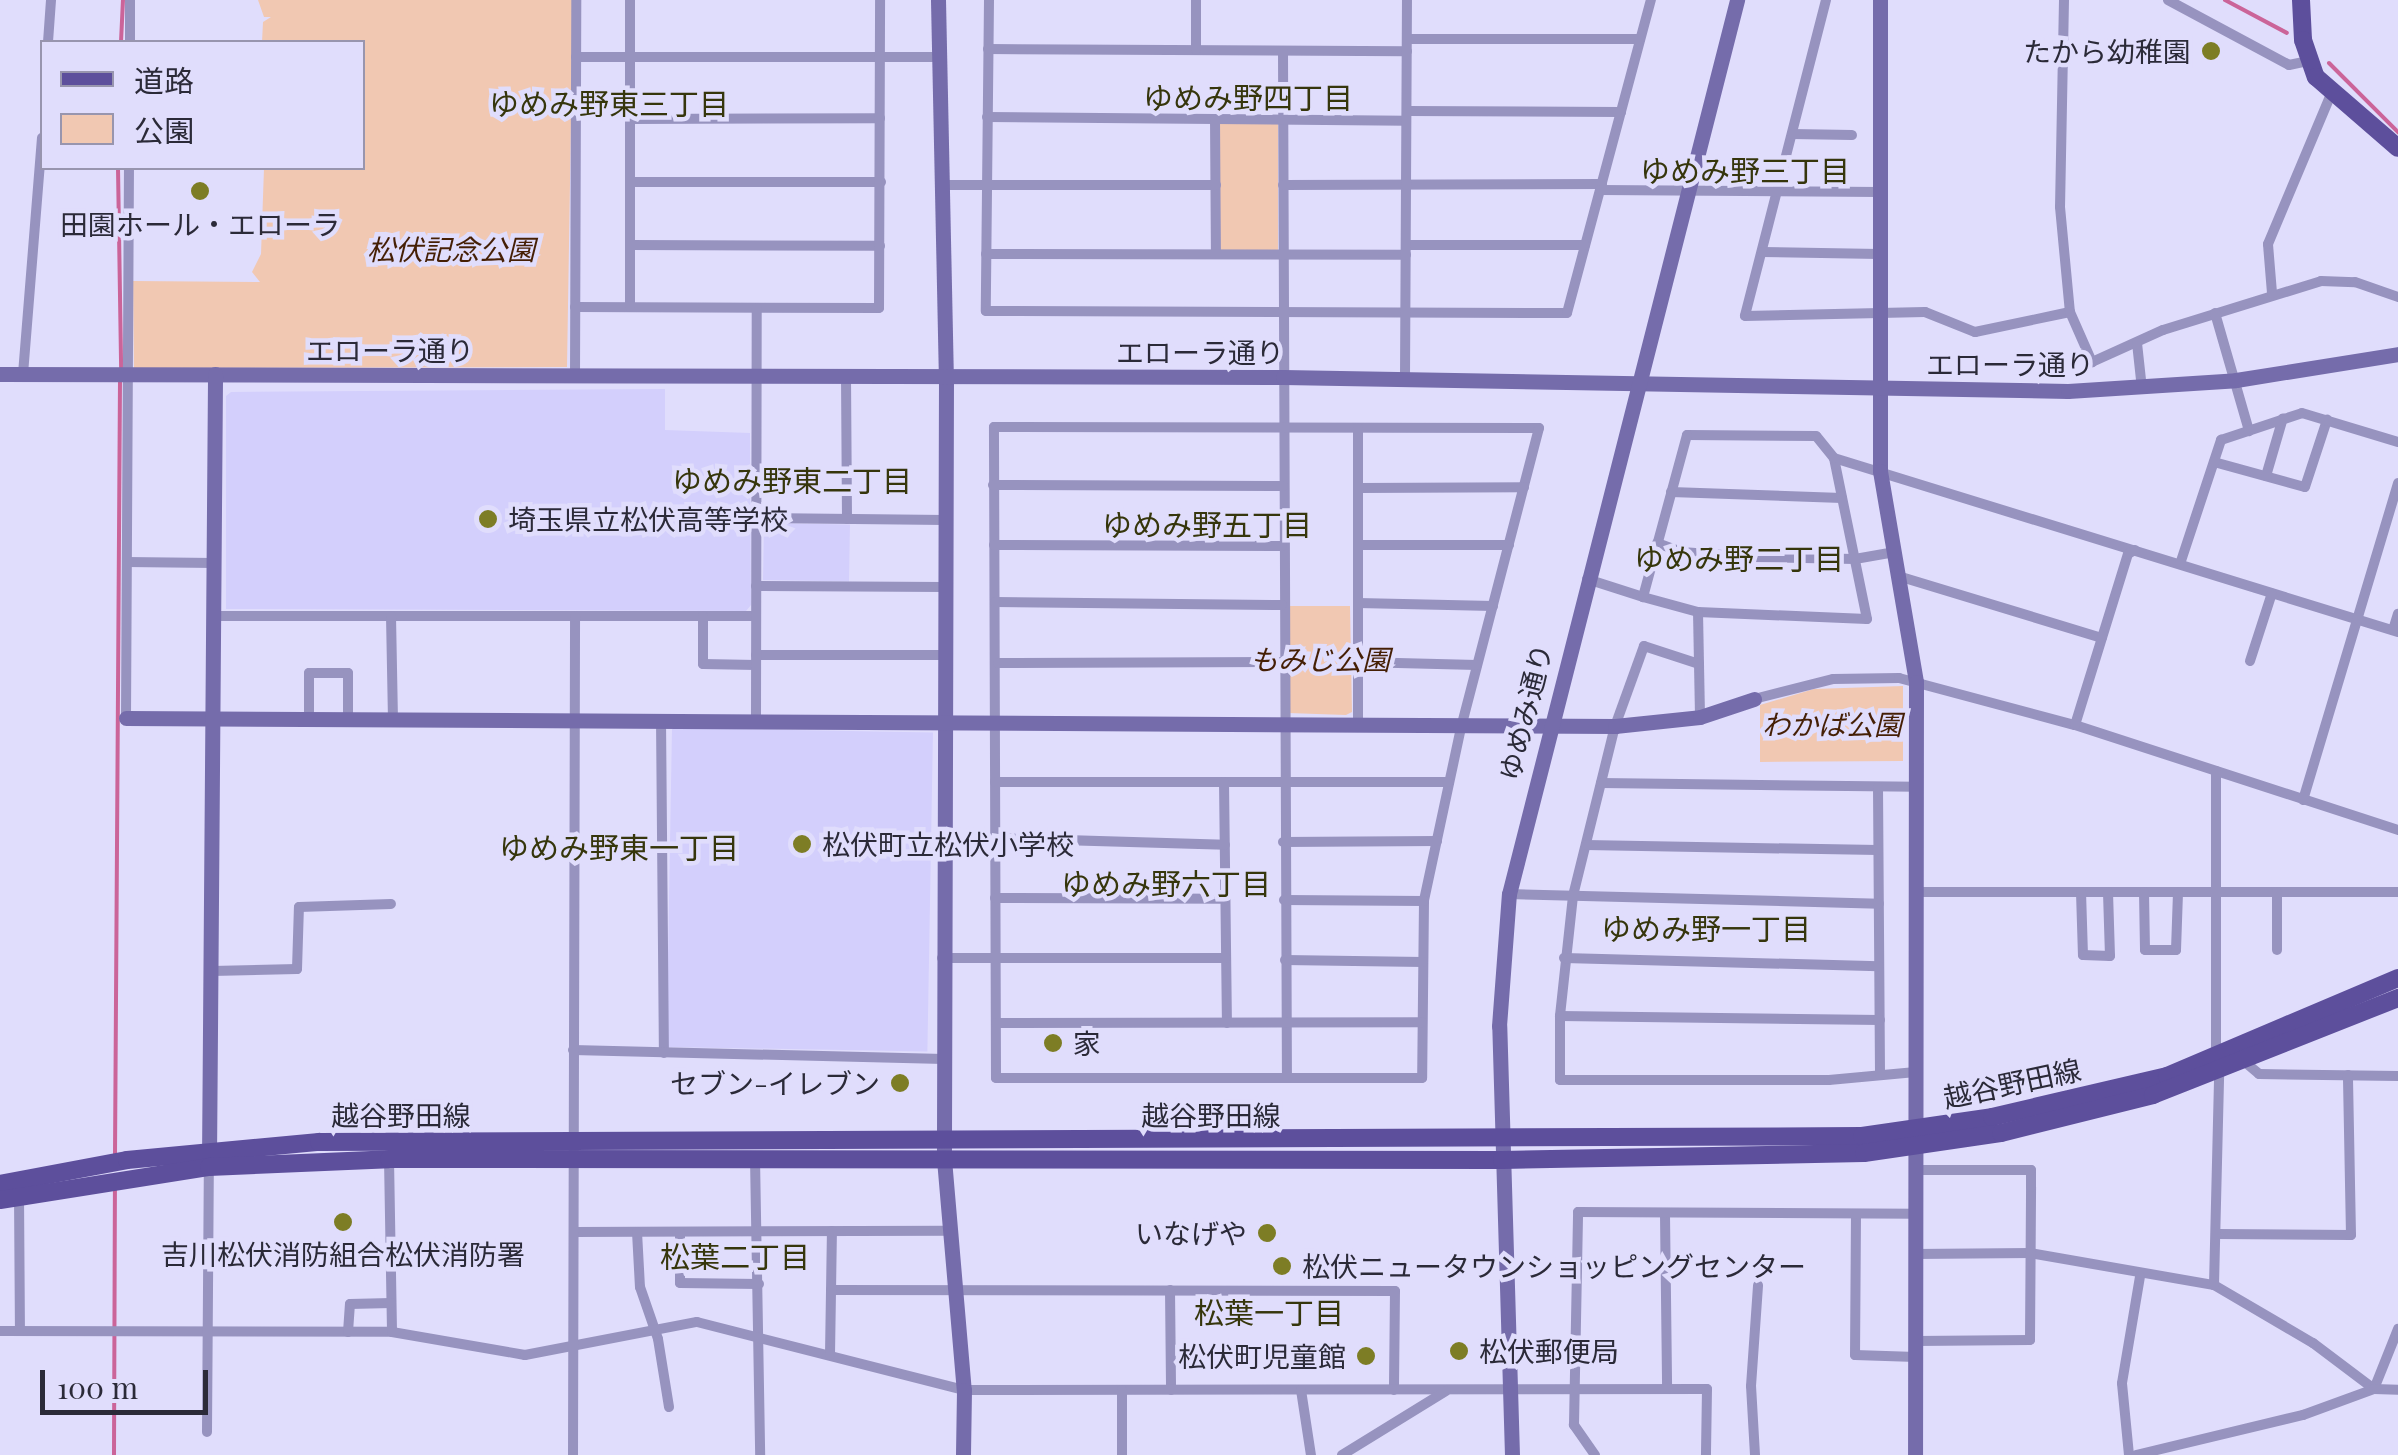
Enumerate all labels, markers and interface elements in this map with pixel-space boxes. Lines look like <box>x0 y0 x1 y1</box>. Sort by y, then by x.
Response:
place label: たから幼稚園 <box>2023 34 2191 68</box>
legend <box>40 40 365 170</box>
marker: たから幼稚園 <box>2200 40 2222 62</box>
text: 道路 <box>134 60 194 100</box>
district label: ゆめみ野四丁目 <box>1143 79 1353 115</box>
district label: ゆめみ野東三丁目 <box>489 85 729 121</box>
text: 公園 <box>134 110 194 150</box>
district label: ゆめみ野三丁目 <box>1640 152 1850 188</box>
marker: 田園ホール・エローラ <box>189 180 211 202</box>
place label: 田園ホール・エローラ <box>60 207 340 241</box>
park label: 松伏記念公園 <box>367 232 535 266</box>
street label: エローラ通り <box>306 333 474 367</box>
street label: エローラ通り <box>1116 335 1284 369</box>
street label: エローラ通り <box>1926 347 2094 381</box>
district label: ゆめみ野東二丁目 <box>672 462 912 498</box>
place label: 埼玉県立松伏高等学校 <box>508 502 788 536</box>
district label: ゆめみ野五丁目 <box>1102 506 1312 542</box>
marker: 埼玉県立松伏高等学校 <box>477 508 499 530</box>
district label: ゆめみ野二丁目 <box>1634 540 1844 576</box>
street label: ゆめみ通り <box>1492 640 1558 784</box>
park label: もみじ公園 <box>1250 642 1390 676</box>
park label: わかば公園 <box>1762 707 1902 741</box>
place label: 松伏町立松伏小学校 <box>822 827 1074 861</box>
district label: ゆめみ野東一丁目 <box>499 829 739 865</box>
marker: 松伏町立松伏小学校 <box>791 833 813 855</box>
district label: ゆめみ野六丁目 <box>1061 865 1271 901</box>
district label: ゆめみ野一丁目 <box>1601 910 1811 946</box>
place label: 家 <box>1073 1026 1101 1060</box>
marker: 家 <box>1042 1032 1064 1054</box>
street label: 越谷野田線 <box>1940 1052 2084 1114</box>
place label: セブン-イレブン <box>670 1066 880 1100</box>
marker: セブン-イレブン <box>889 1072 911 1094</box>
street label: 越谷野田線 <box>331 1098 471 1132</box>
street label: 越谷野田線 <box>1141 1098 1281 1132</box>
marker: 吉川松伏消防組合松伏消防署 <box>332 1211 354 1233</box>
place label: いなげや <box>1135 1216 1247 1250</box>
marker: いなげや <box>1256 1222 1278 1244</box>
place label: 吉川松伏消防組合松伏消防署 <box>161 1237 525 1271</box>
district label: 松葉二丁目 <box>660 1238 810 1274</box>
place label: 松伏ニュータウンショッピングセンター <box>1302 1249 1806 1283</box>
marker: 松伏ニュータウンショッピングセンター <box>1271 1255 1293 1277</box>
district label: 松葉一丁目 <box>1194 1294 1344 1330</box>
place label: 松伏郵便局 <box>1479 1334 1619 1368</box>
place label: 松伏町児童館 <box>1178 1339 1346 1373</box>
marker: 松伏郵便局 <box>1448 1340 1470 1362</box>
marker: 松伏町児童館 <box>1355 1345 1377 1367</box>
scale bar <box>45 1350 212 1412</box>
text: 100 m <box>57 1367 138 1407</box>

